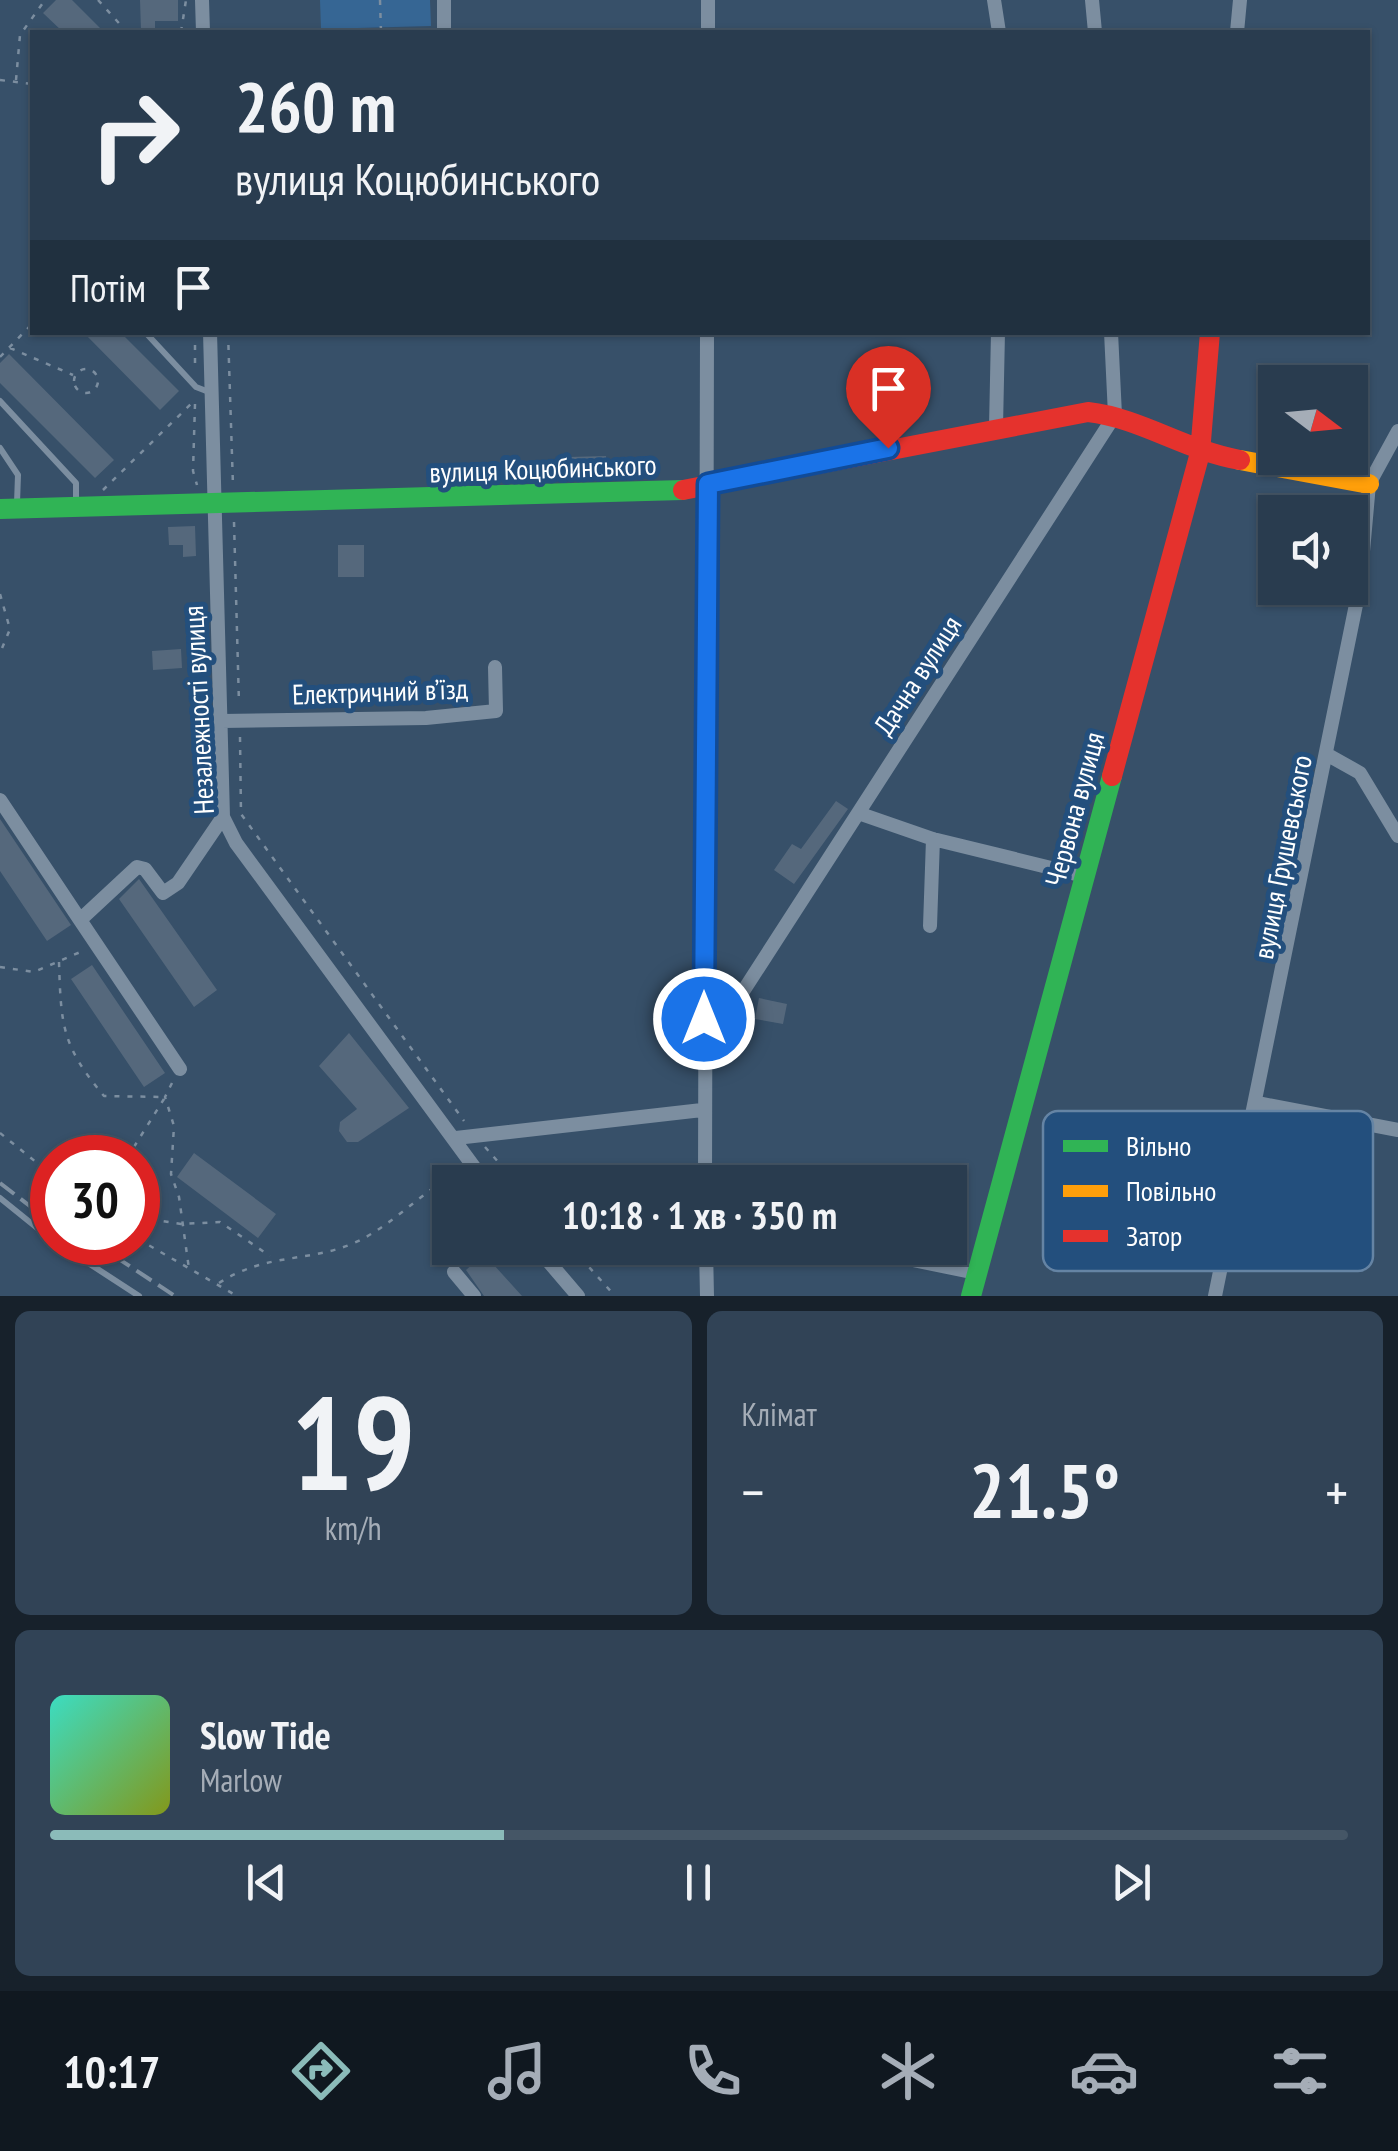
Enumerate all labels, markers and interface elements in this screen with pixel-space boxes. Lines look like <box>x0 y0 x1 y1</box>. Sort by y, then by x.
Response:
text: 260 m <box>235 61 396 151</box>
icon: right <box>70 70 200 200</box>
text: вулиця Коцюбинського <box>235 149 600 207</box>
icon: arrive <box>166 260 221 315</box>
text: Потім <box>70 263 146 312</box>
pin <box>846 346 931 449</box>
icon: arrive <box>861 361 916 416</box>
north arrow <box>1258 365 1368 475</box>
map controls <box>1258 365 1368 605</box>
street label: вулиця Коцюбинського <box>429 446 657 490</box>
button: sound <box>1258 495 1368 605</box>
street label: Незалежності вулиця <box>174 605 222 815</box>
street label: Дачна вулиця <box>865 608 969 742</box>
street label: Електричний в’їзд <box>291 669 469 713</box>
street label: Червона вулиця <box>1036 728 1112 890</box>
street label: вулиця Грушевського <box>1244 752 1320 962</box>
position arrow <box>652 967 756 1071</box>
legend <box>1043 1111 1373 1271</box>
text: Вільно <box>1126 1127 1191 1164</box>
speed limit sign: 30 <box>30 1135 160 1265</box>
text: Повільно <box>1126 1172 1216 1209</box>
text: 10:18 · 1 хв · 350 m <box>562 1190 837 1239</box>
text: Затор <box>1126 1217 1182 1254</box>
text: 19 <box>291 1358 415 1526</box>
text: Клімат <box>742 1393 817 1435</box>
text: 21.5° <box>969 1442 1120 1539</box>
text: − <box>742 1456 764 1527</box>
text: + <box>1325 1456 1348 1527</box>
text: km/h <box>325 1507 382 1549</box>
text: Slow Tide <box>200 1710 331 1759</box>
text: Marlow <box>200 1759 282 1801</box>
icon: previous <box>239 1855 294 1910</box>
icon: pause <box>671 1855 726 1910</box>
icon: next <box>1104 1855 1159 1910</box>
icon: directions <box>286 2036 356 2106</box>
icon: music <box>482 2036 552 2106</box>
icon: phone <box>678 2036 748 2106</box>
icon: climate <box>873 2036 943 2106</box>
icon: car <box>1069 2036 1139 2106</box>
icon: filters <box>1265 2036 1335 2106</box>
text: 10:17 <box>63 2042 160 2100</box>

